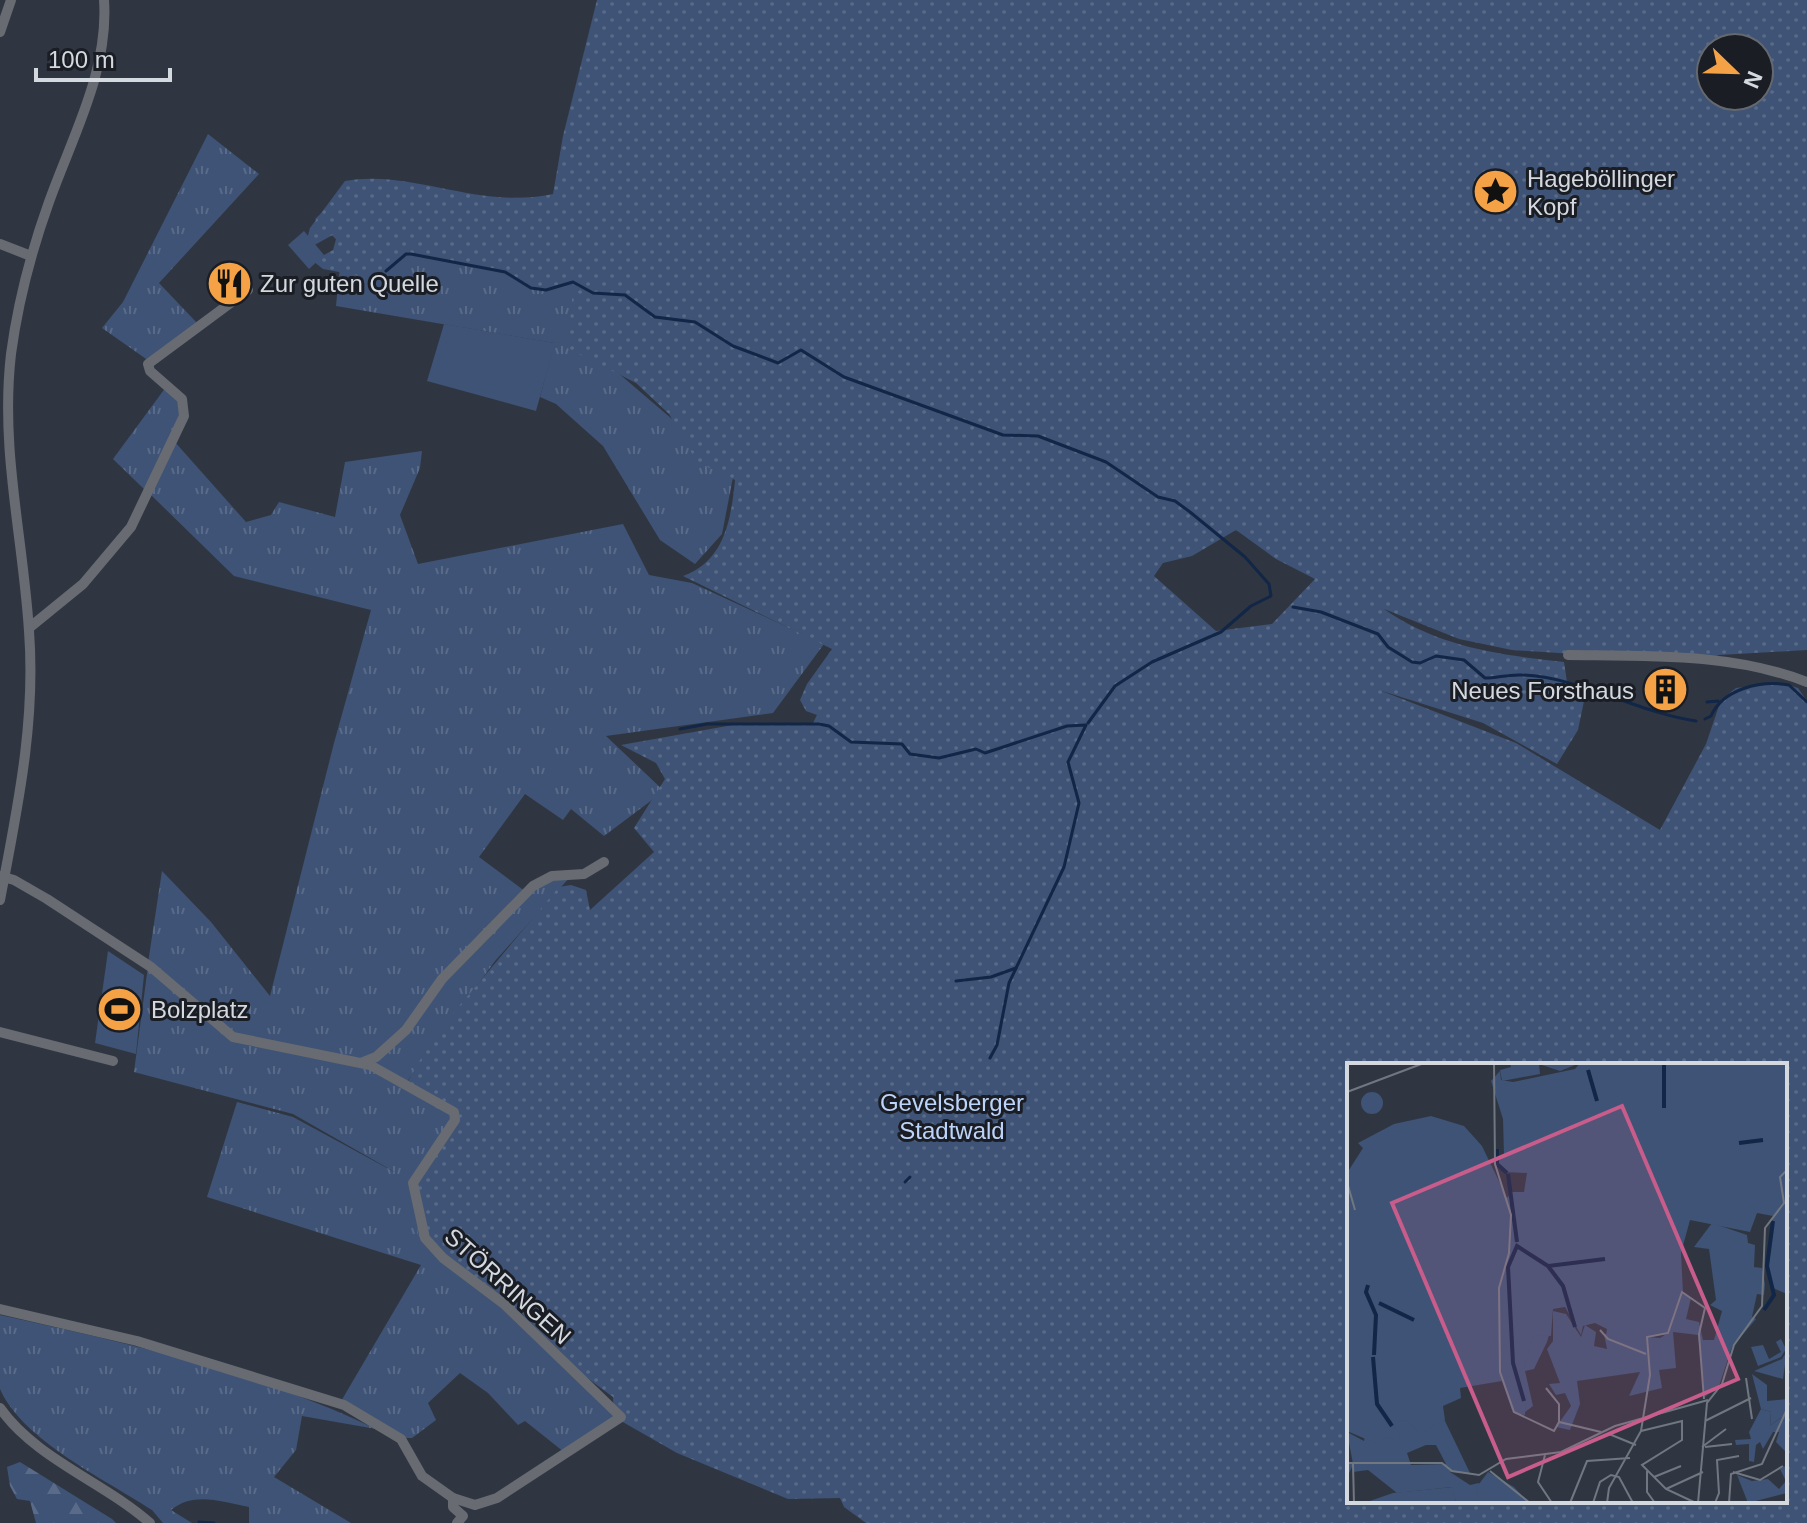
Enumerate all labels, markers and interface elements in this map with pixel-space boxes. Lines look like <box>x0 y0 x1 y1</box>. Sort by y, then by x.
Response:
scale bar <box>36 32 170 82</box>
north arrow <box>1695 32 1775 112</box>
text: 100 m <box>48 46 115 73</box>
text: N <box>1738 67 1768 92</box>
place label: Hageböllinger Kopf <box>1527 165 1675 220</box>
place icon: Hageböllinger Kopf <box>1472 168 1520 216</box>
restaurant icon: Zur guten Quelle <box>205 259 253 307</box>
place label: Zur guten Quelle <box>260 270 439 297</box>
building icon: Neues Forsthaus <box>1641 666 1689 714</box>
place label: Neues Forsthaus <box>1451 677 1634 704</box>
sports icon: Bolzplatz <box>96 985 144 1033</box>
place label: Bolzplatz <box>151 996 248 1023</box>
inset map <box>1347 1063 1787 1503</box>
park label: Gevelsberger Stadtwald <box>880 1089 1024 1144</box>
street label: STÖRRINGEN <box>440 1222 576 1350</box>

